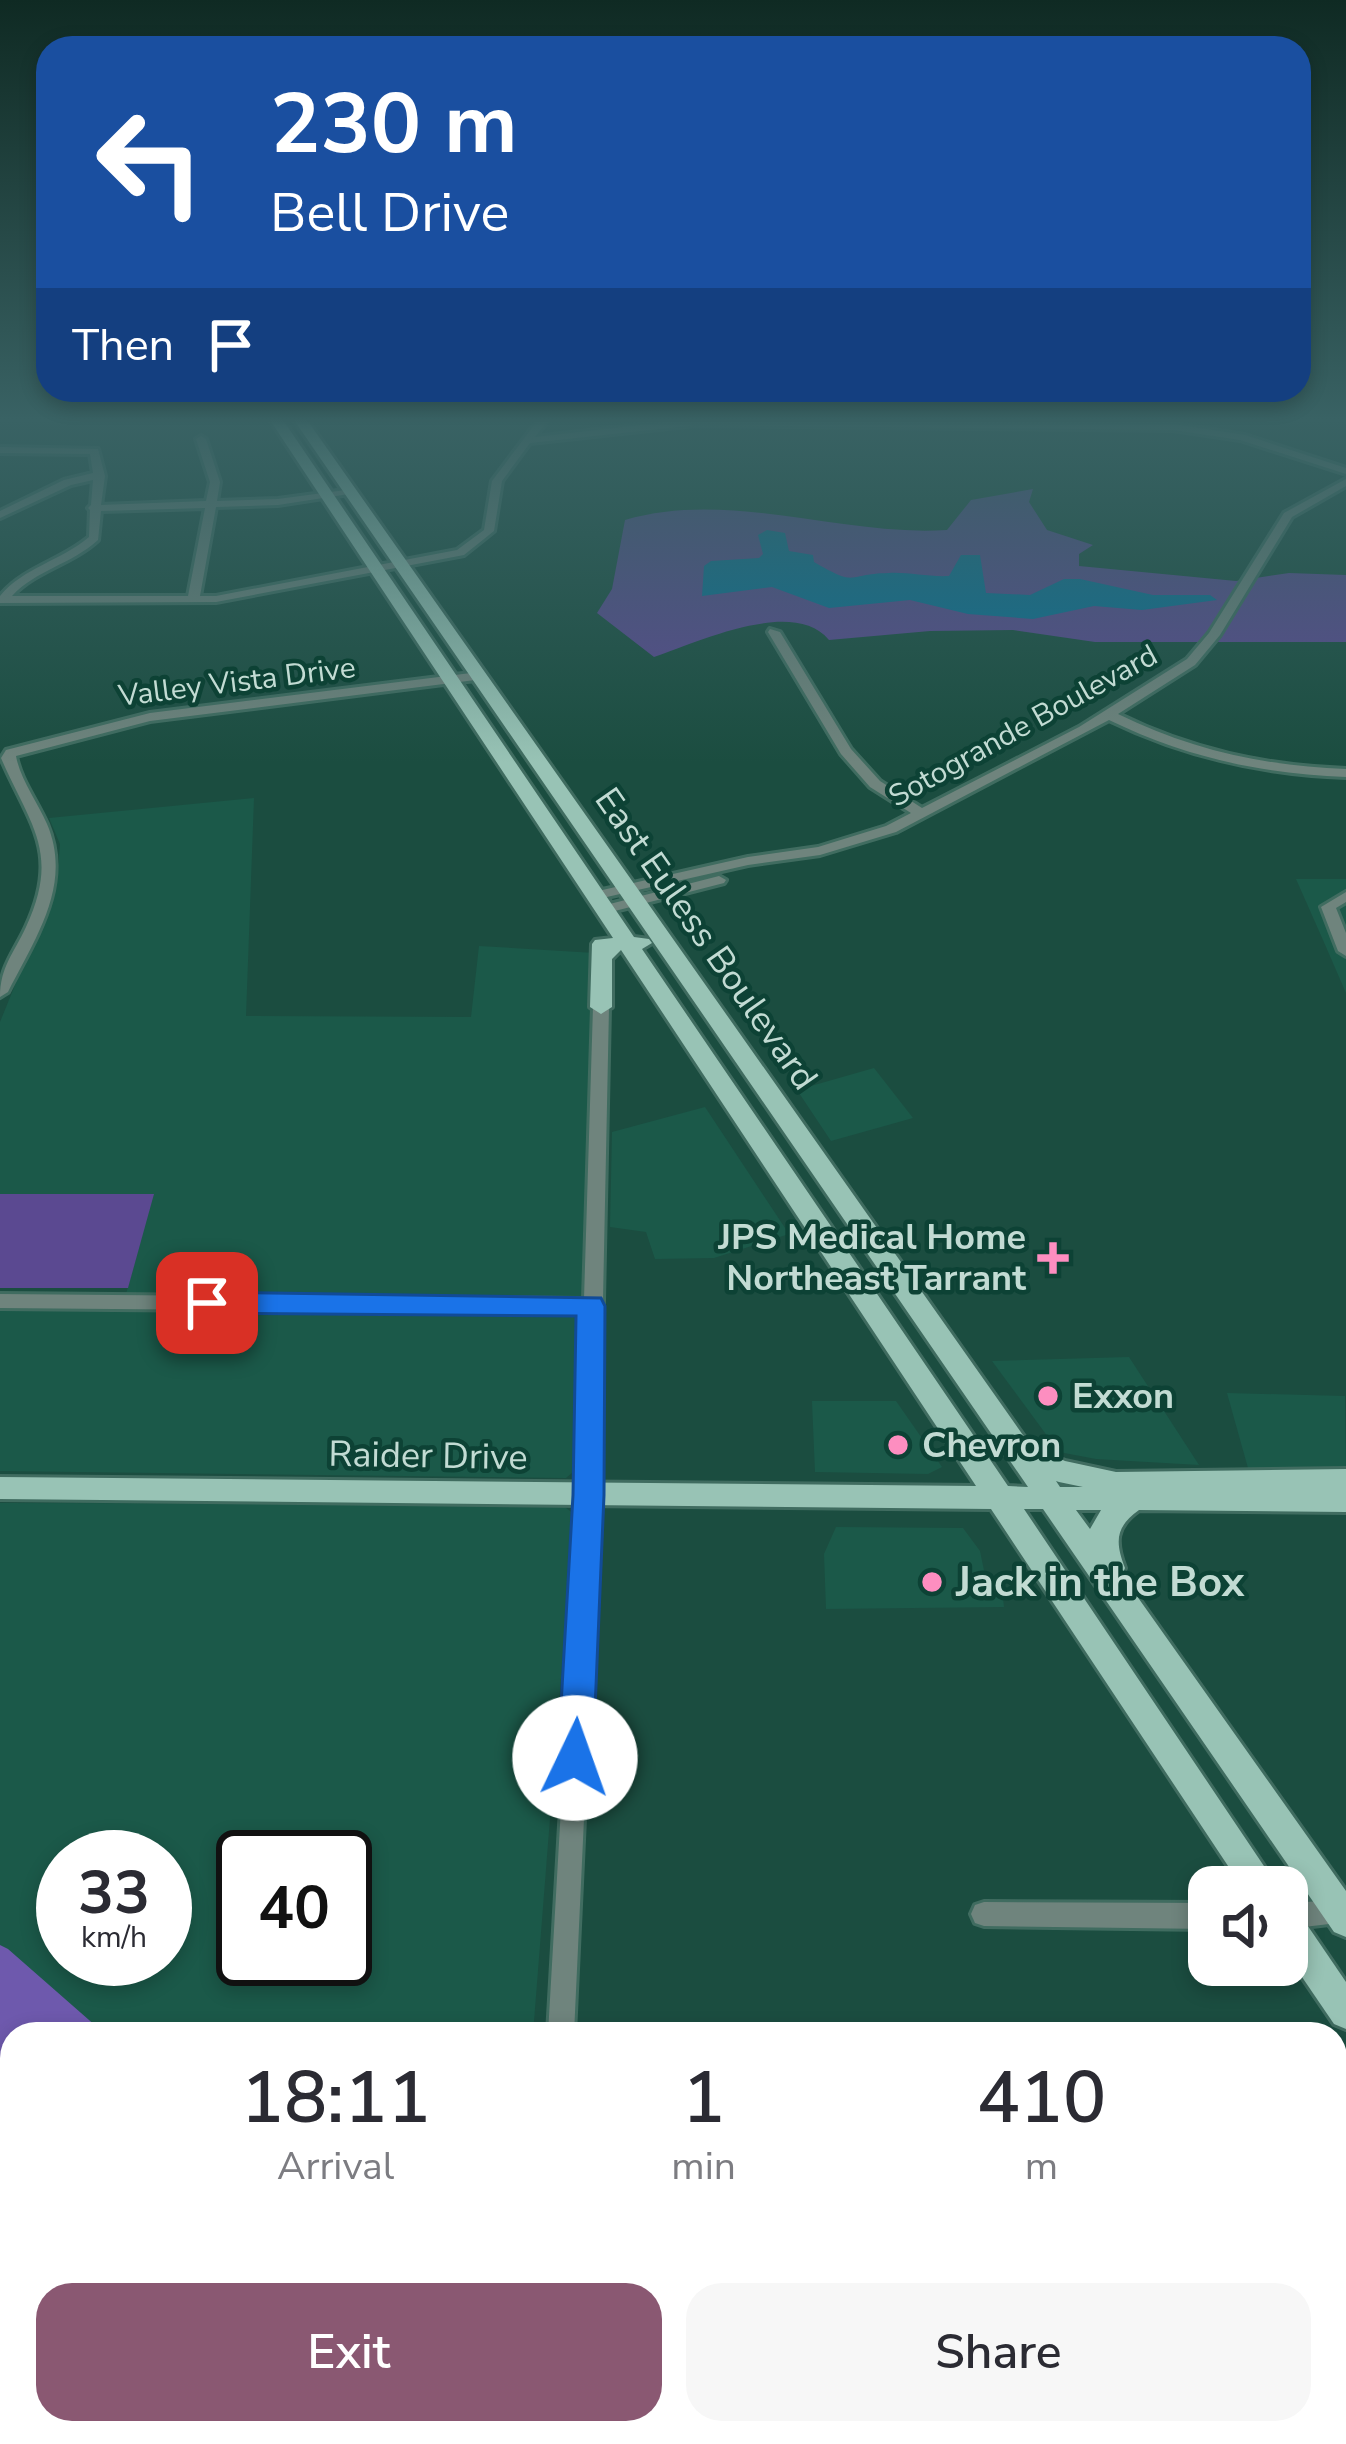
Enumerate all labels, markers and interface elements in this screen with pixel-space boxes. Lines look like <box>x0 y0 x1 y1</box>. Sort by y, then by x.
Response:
text: 230 m <box>270 67 518 182</box>
icon: left <box>72 84 228 240</box>
text: Bell Drive <box>270 176 509 250</box>
icon: arrive <box>198 312 264 378</box>
text: Then <box>72 315 174 376</box>
street label: Sotogrande Boulevard <box>881 635 1165 817</box>
street label: Valley Vista Drive <box>115 647 358 717</box>
street label: East Euless Boulevard <box>583 778 829 1100</box>
place label: JPS Medical Home Northeast Tarrant <box>717 1213 1026 1303</box>
marker: JPS Medical Home Northeast Tarrant <box>1037 1242 1069 1274</box>
pin <box>156 1252 258 1354</box>
icon: arrive <box>174 1270 240 1336</box>
place label: Exxon <box>1072 1372 1174 1421</box>
marker: Exxon <box>1035 1383 1061 1409</box>
place label: Chevron <box>922 1421 1061 1470</box>
street label: Raider Drive <box>328 1430 528 1482</box>
marker: Chevron <box>885 1432 911 1458</box>
place label: Jack in the Box <box>955 1554 1246 1611</box>
marker: Jack in the Box <box>919 1569 945 1595</box>
position arrow <box>512 1695 638 1821</box>
speed limit sign: 40 <box>216 1830 372 1986</box>
text: 33 <box>78 1852 150 1934</box>
map controls <box>1188 1866 1308 1986</box>
button: sound <box>1188 1866 1308 1986</box>
text: km/h <box>81 1917 147 1958</box>
text: 18:11 <box>241 2049 431 2147</box>
text: 1 <box>682 2049 725 2147</box>
text: 410 <box>977 2049 1106 2147</box>
text: Arrival <box>277 2140 394 2193</box>
text: min <box>671 2140 736 2193</box>
text: m <box>1025 2140 1058 2193</box>
button: Exit <box>36 2283 662 2421</box>
button: Share <box>686 2283 1311 2421</box>

